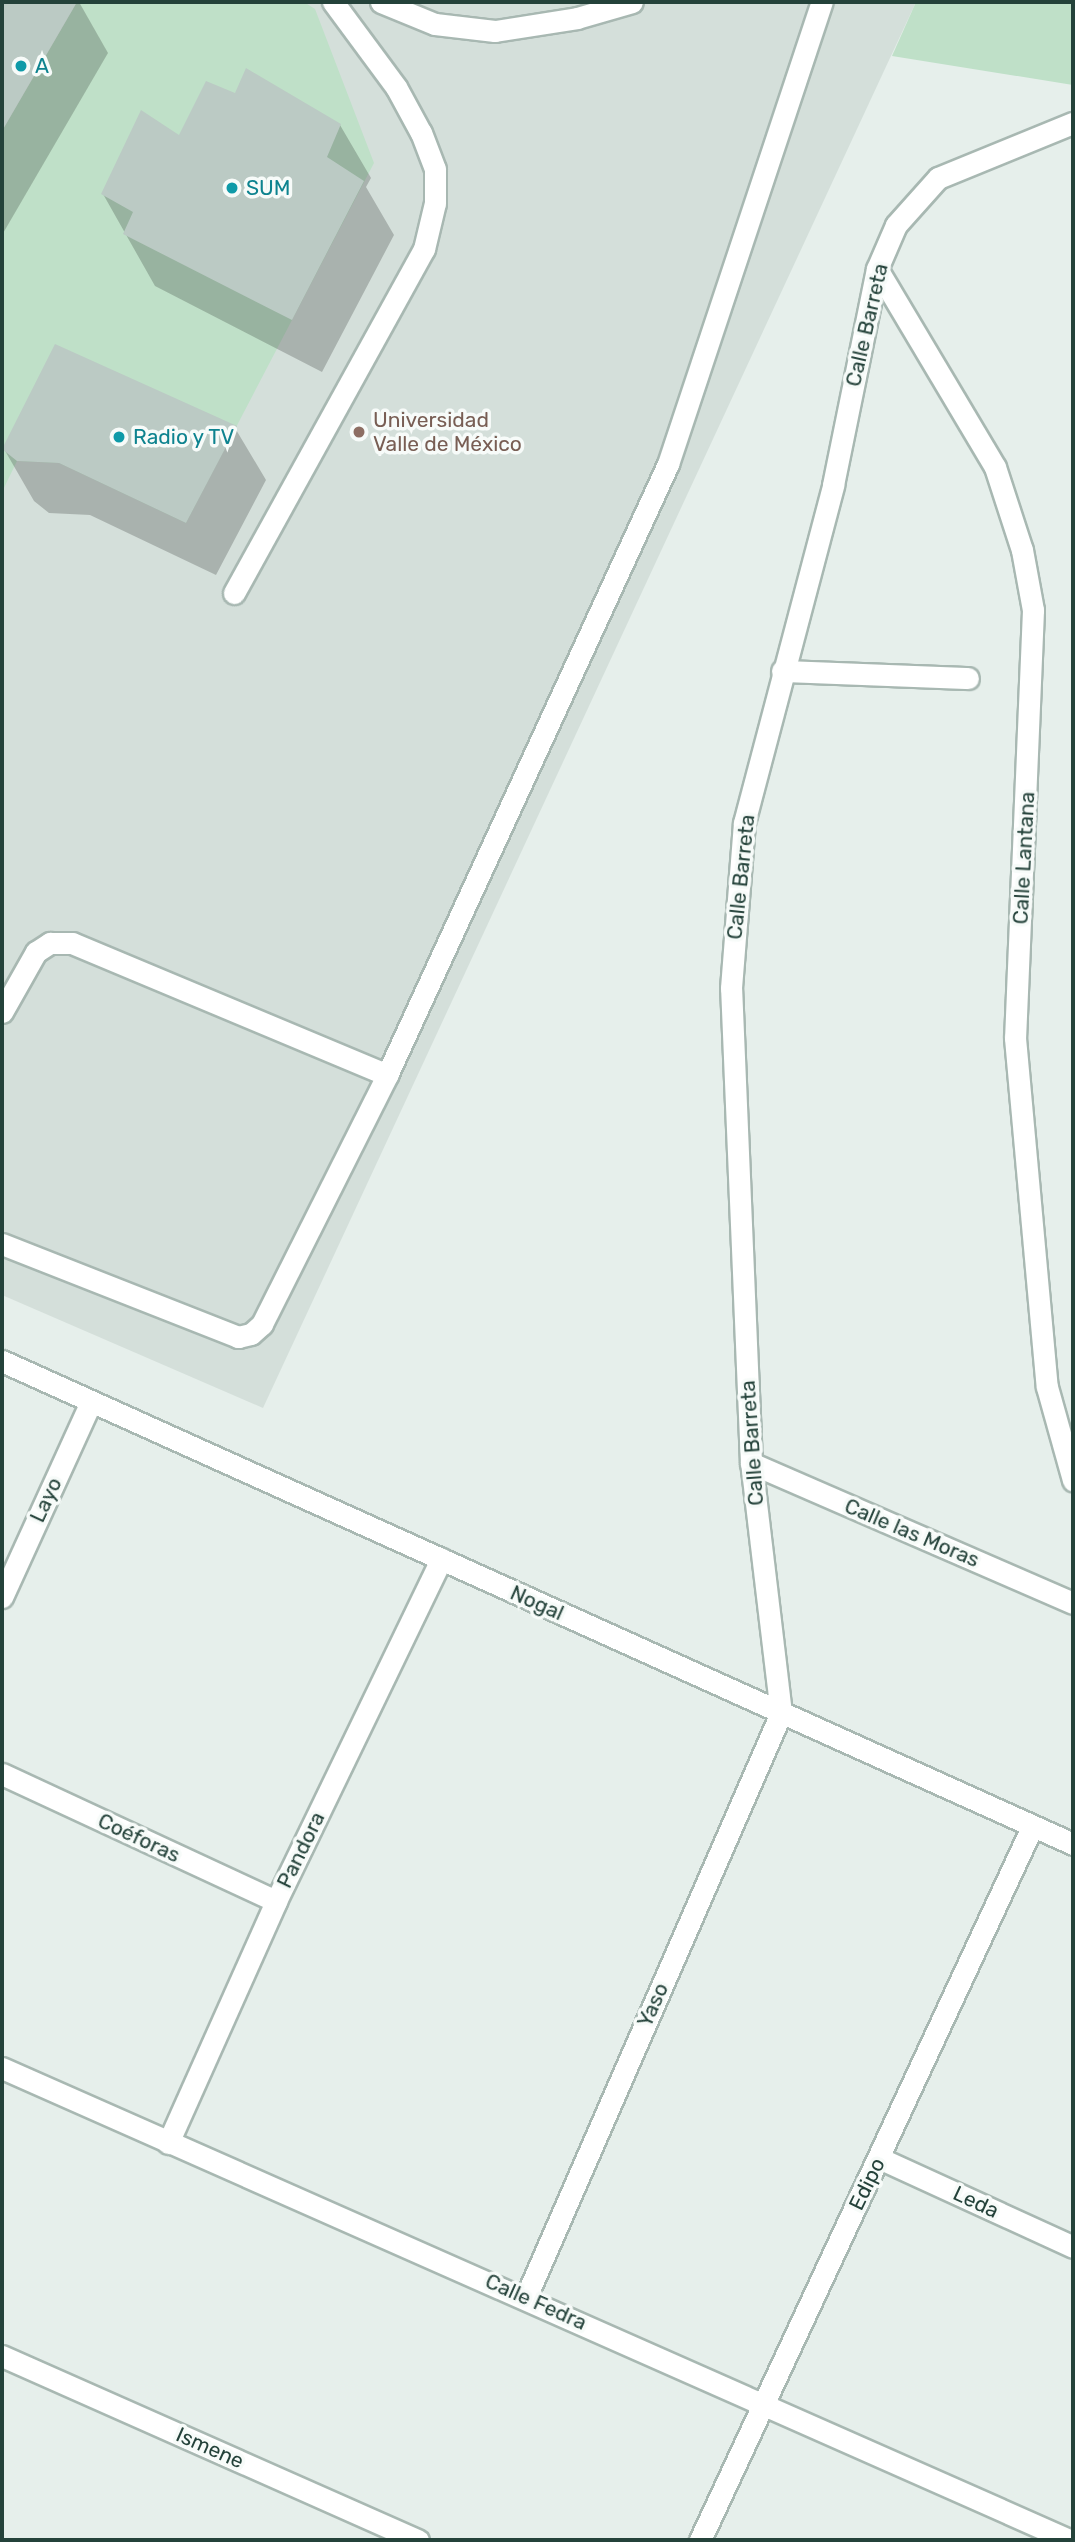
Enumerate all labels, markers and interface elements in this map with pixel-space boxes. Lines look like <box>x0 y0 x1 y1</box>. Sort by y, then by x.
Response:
place label: A <box>35 53 49 79</box>
marker: A <box>13 58 29 74</box>
place label: SUM <box>246 175 290 201</box>
marker: SUM <box>224 180 240 196</box>
street label: Calle Barreta <box>841 261 893 389</box>
place label: Universidad Valle de México <box>373 407 522 457</box>
place label: Radio y TV <box>133 424 236 450</box>
marker: Universidad Valle de México <box>351 424 367 440</box>
marker: Radio y TV <box>111 429 127 445</box>
street label: Calle Lantana <box>1008 791 1040 925</box>
street label: Calle Barreta <box>722 813 760 941</box>
street label: Calle Barreta <box>735 1379 769 1507</box>
street label: Layo <box>25 1474 67 1526</box>
street label: Calle las Moras <box>841 1493 983 1573</box>
street label: Nogal <box>506 1580 568 1626</box>
street label: Coéforas <box>94 1808 184 1868</box>
street label: Pandora <box>272 1808 330 1892</box>
street label: Yaso <box>632 1979 674 2031</box>
street label: Edipo <box>844 2154 890 2214</box>
street label: Leda <box>949 2181 1003 2223</box>
street label: Calle Fedra <box>481 2268 591 2336</box>
street label: Ismene <box>172 2422 248 2474</box>

